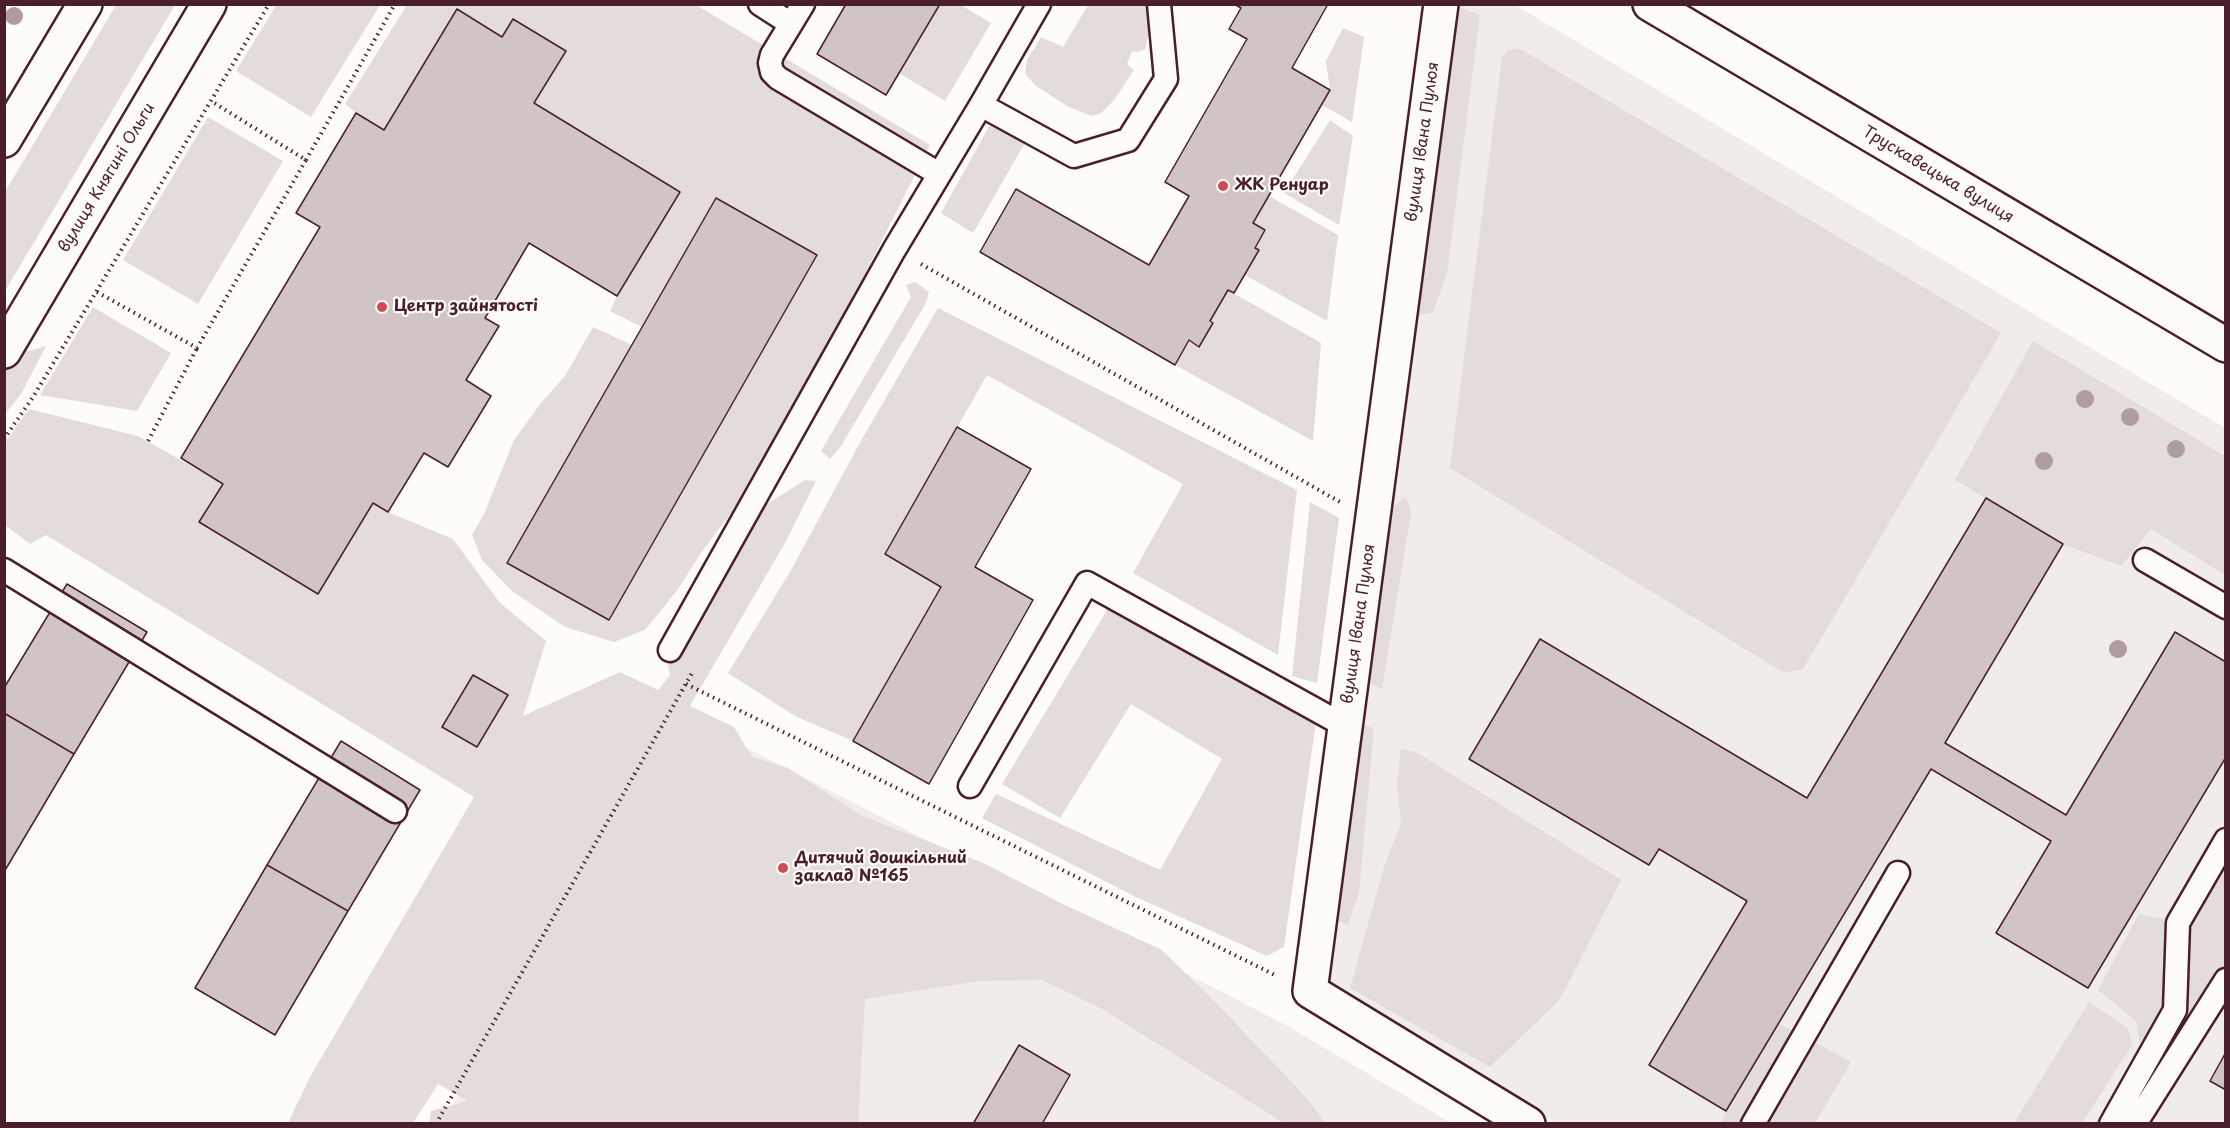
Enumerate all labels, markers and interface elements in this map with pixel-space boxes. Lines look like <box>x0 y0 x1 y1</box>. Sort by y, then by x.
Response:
street label: вулиця Івана Пулюя <box>1402 61 1444 223</box>
street label: вулиця Княгині Ольги <box>55 100 159 256</box>
street label: Трускавецька вулиця <box>1859 122 2017 228</box>
place label: ЖК Ренуар <box>1235 176 1329 196</box>
marker: ЖК Ренуар <box>1216 179 1230 193</box>
place label: Центр зайнятості <box>394 297 538 317</box>
marker: Центр зайнятості <box>375 300 389 314</box>
street label: вулиця Івана Пулюя <box>1338 543 1380 705</box>
place label: Дитячий дошкільний заклад №165 <box>795 849 967 887</box>
marker: Дитячий дошкільний заклад №165 <box>776 861 790 875</box>

